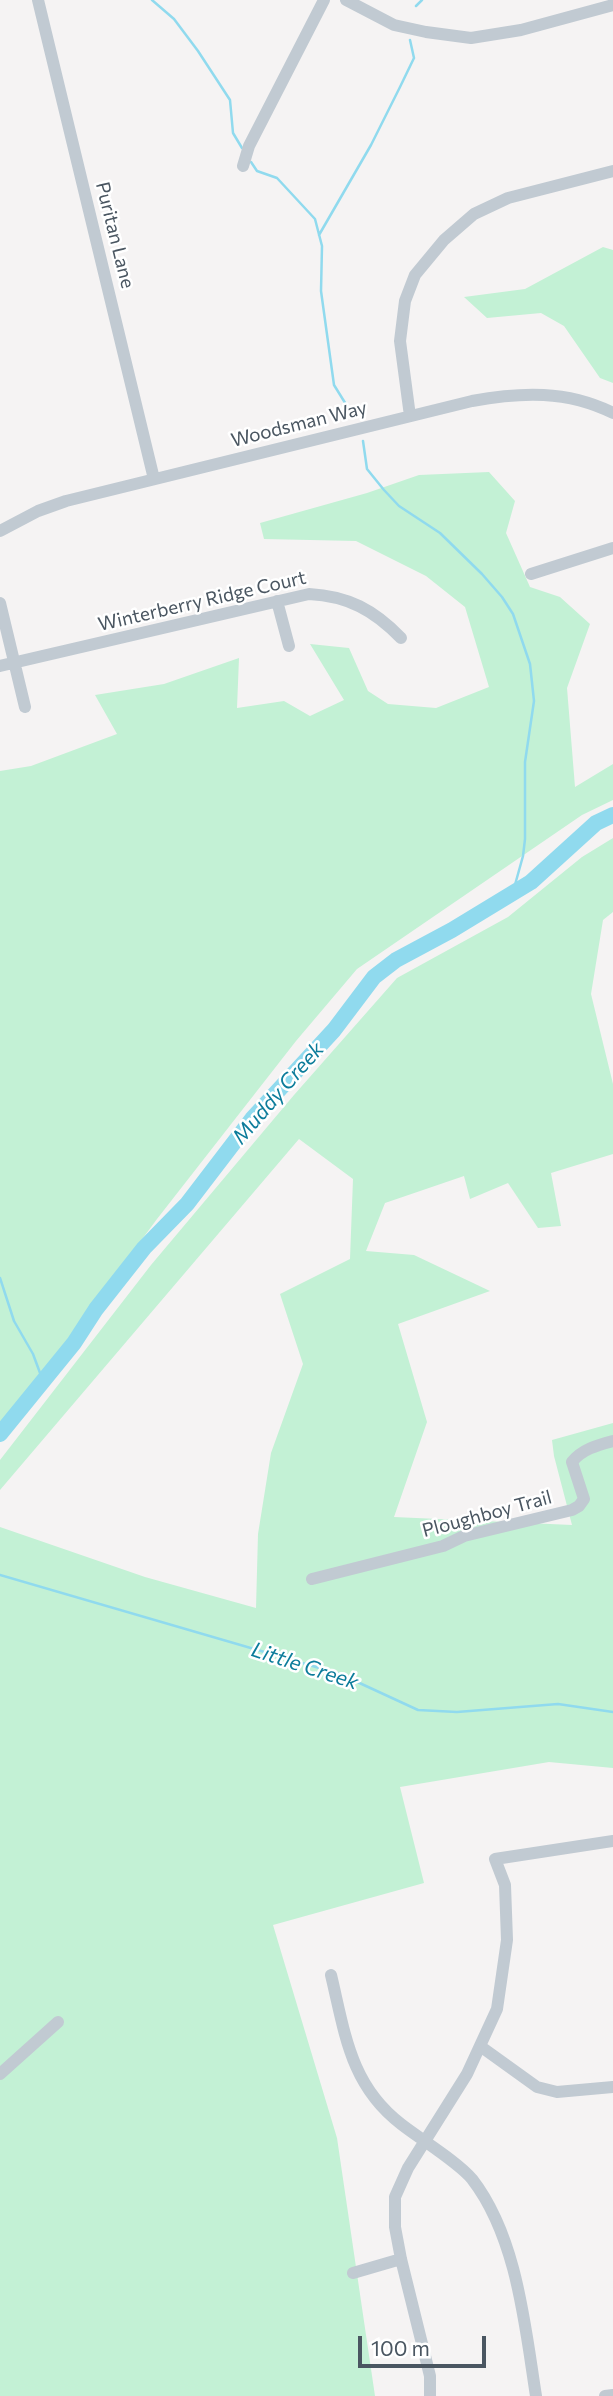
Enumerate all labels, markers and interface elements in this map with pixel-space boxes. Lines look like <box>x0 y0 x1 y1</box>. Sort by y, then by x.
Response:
street label: Puritan Lane <box>91 179 139 291</box>
street label: Woodsman Way <box>229 396 369 452</box>
street label: Winterberry Ridge Court <box>96 566 308 636</box>
water label: Muddy Creek <box>227 1037 329 1149</box>
street label: Ploughboy Trail <box>420 1486 554 1542</box>
water label: Little Creek <box>248 1637 362 1695</box>
scale bar <box>361 2322 489 2366</box>
text: 100 m <box>371 2335 430 2360</box>

